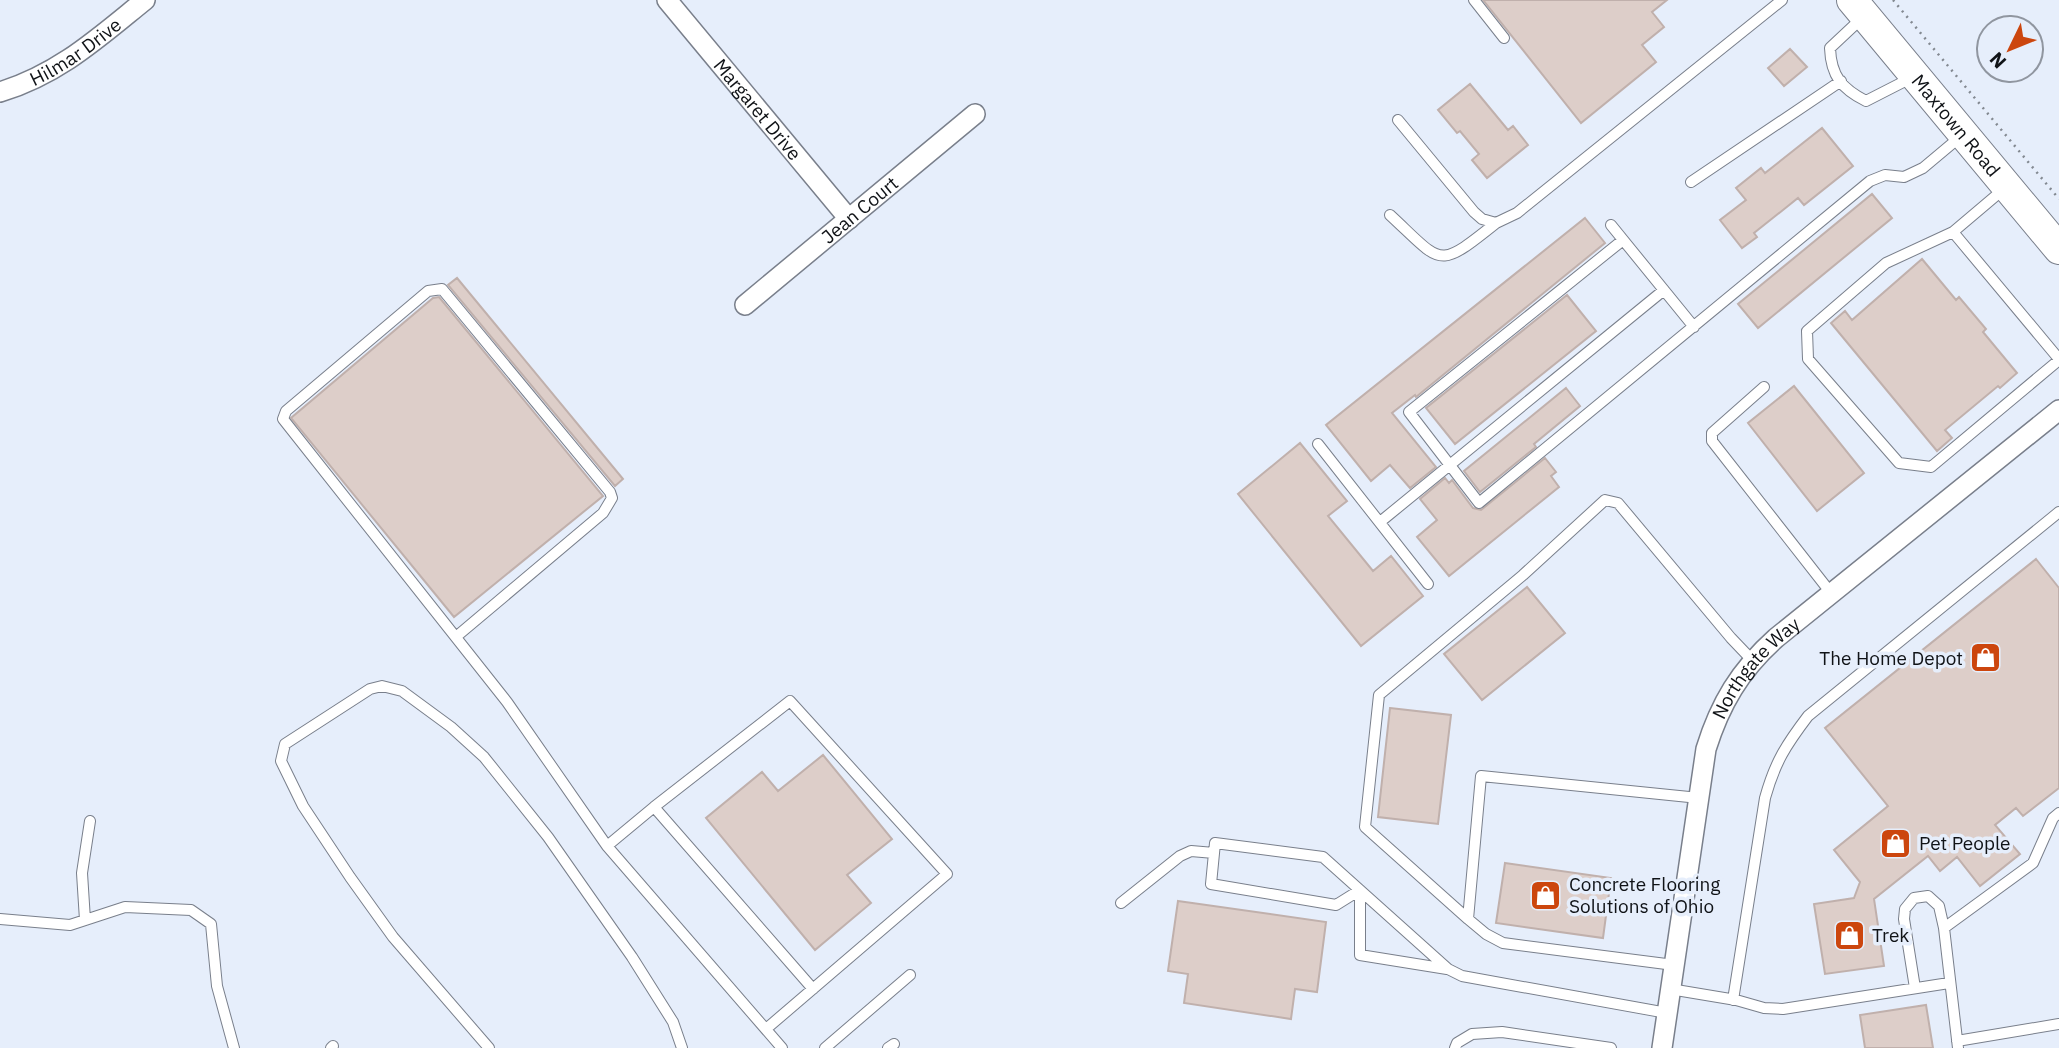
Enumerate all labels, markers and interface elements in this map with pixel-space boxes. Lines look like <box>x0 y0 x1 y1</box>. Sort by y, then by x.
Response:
street label: Hilmar Drive <box>26 12 126 91</box>
north arrow <box>1975 14 2045 84</box>
text: N <box>1984 47 2011 74</box>
street label: Margaret Drive <box>709 54 807 165</box>
street label: Maxtown Road <box>1907 69 2006 181</box>
street label: Jean Court <box>816 171 903 249</box>
street label: Northgate Way <box>1707 611 1805 723</box>
shop icon: The Home Depot <box>1969 641 2003 675</box>
place label: The Home Depot <box>1819 646 1963 670</box>
shop icon: Pet People <box>1879 826 1913 860</box>
place label: Pet People <box>1919 831 2011 855</box>
place label: Concrete Flooring Solutions of Ohio <box>1569 872 1720 918</box>
shop icon: Concrete Flooring Solutions of Ohio <box>1529 878 1563 912</box>
shop icon: Trek <box>1832 918 1866 952</box>
place label: Trek <box>1872 923 1909 947</box>

